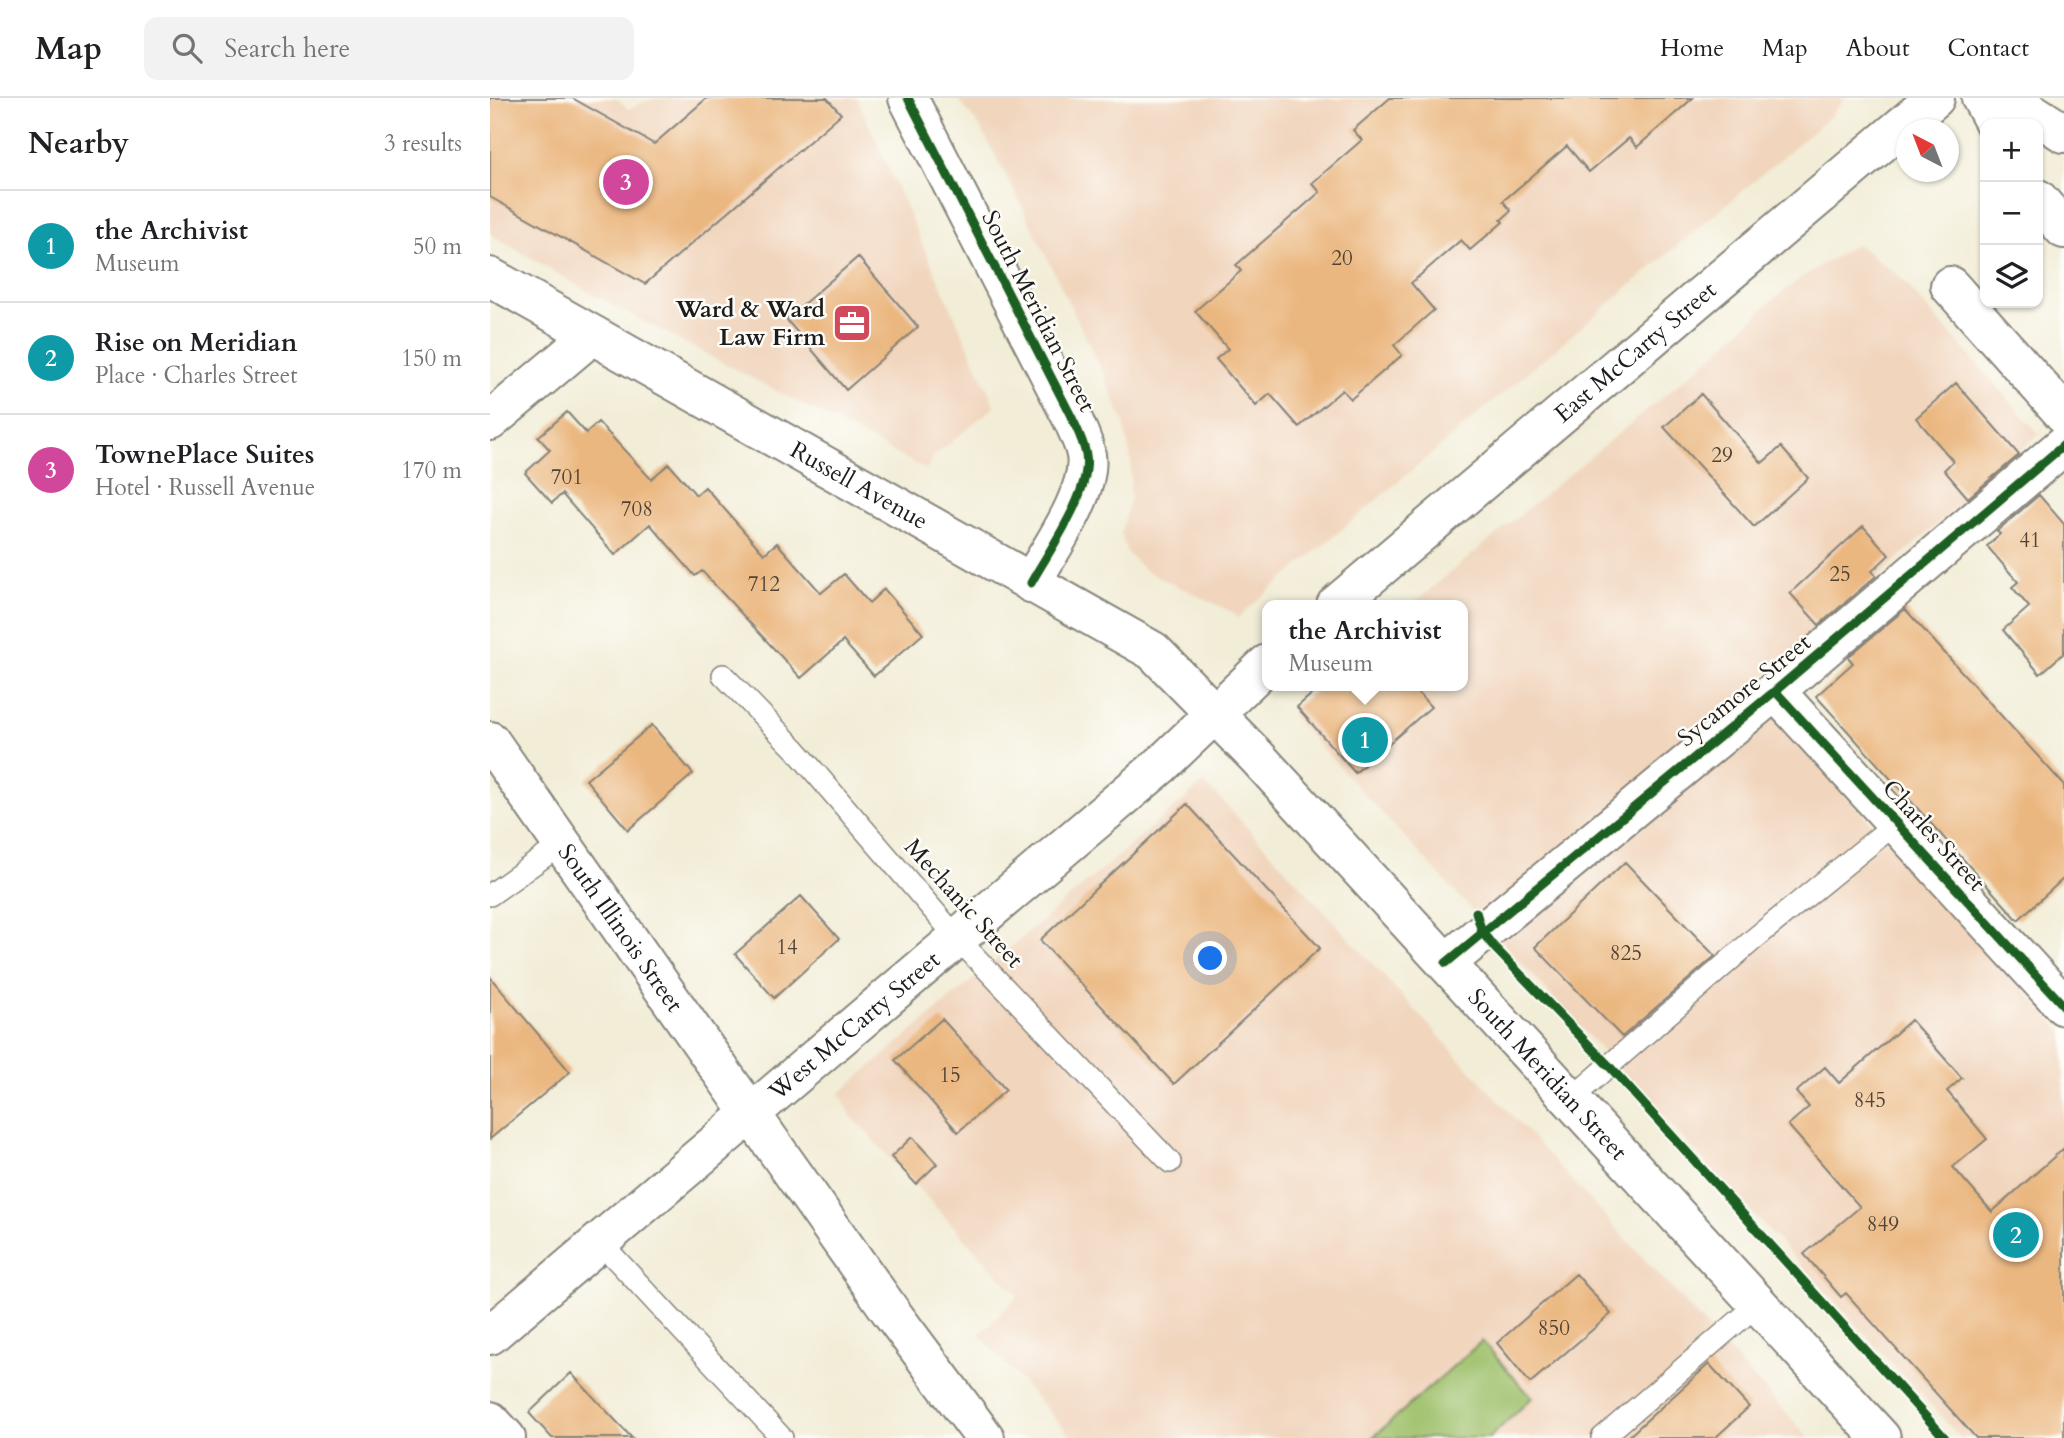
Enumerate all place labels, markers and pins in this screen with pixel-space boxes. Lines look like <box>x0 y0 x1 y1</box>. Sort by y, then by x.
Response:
pin: 3 <box>603 156 649 208</box>
place label: Ward & Ward Law Firm <box>674 293 826 354</box>
office icon: Ward & Ward Law Firm <box>831 302 873 344</box>
pin: 1 <box>1342 714 1388 766</box>
pin: 2 <box>1993 1209 2039 1261</box>

